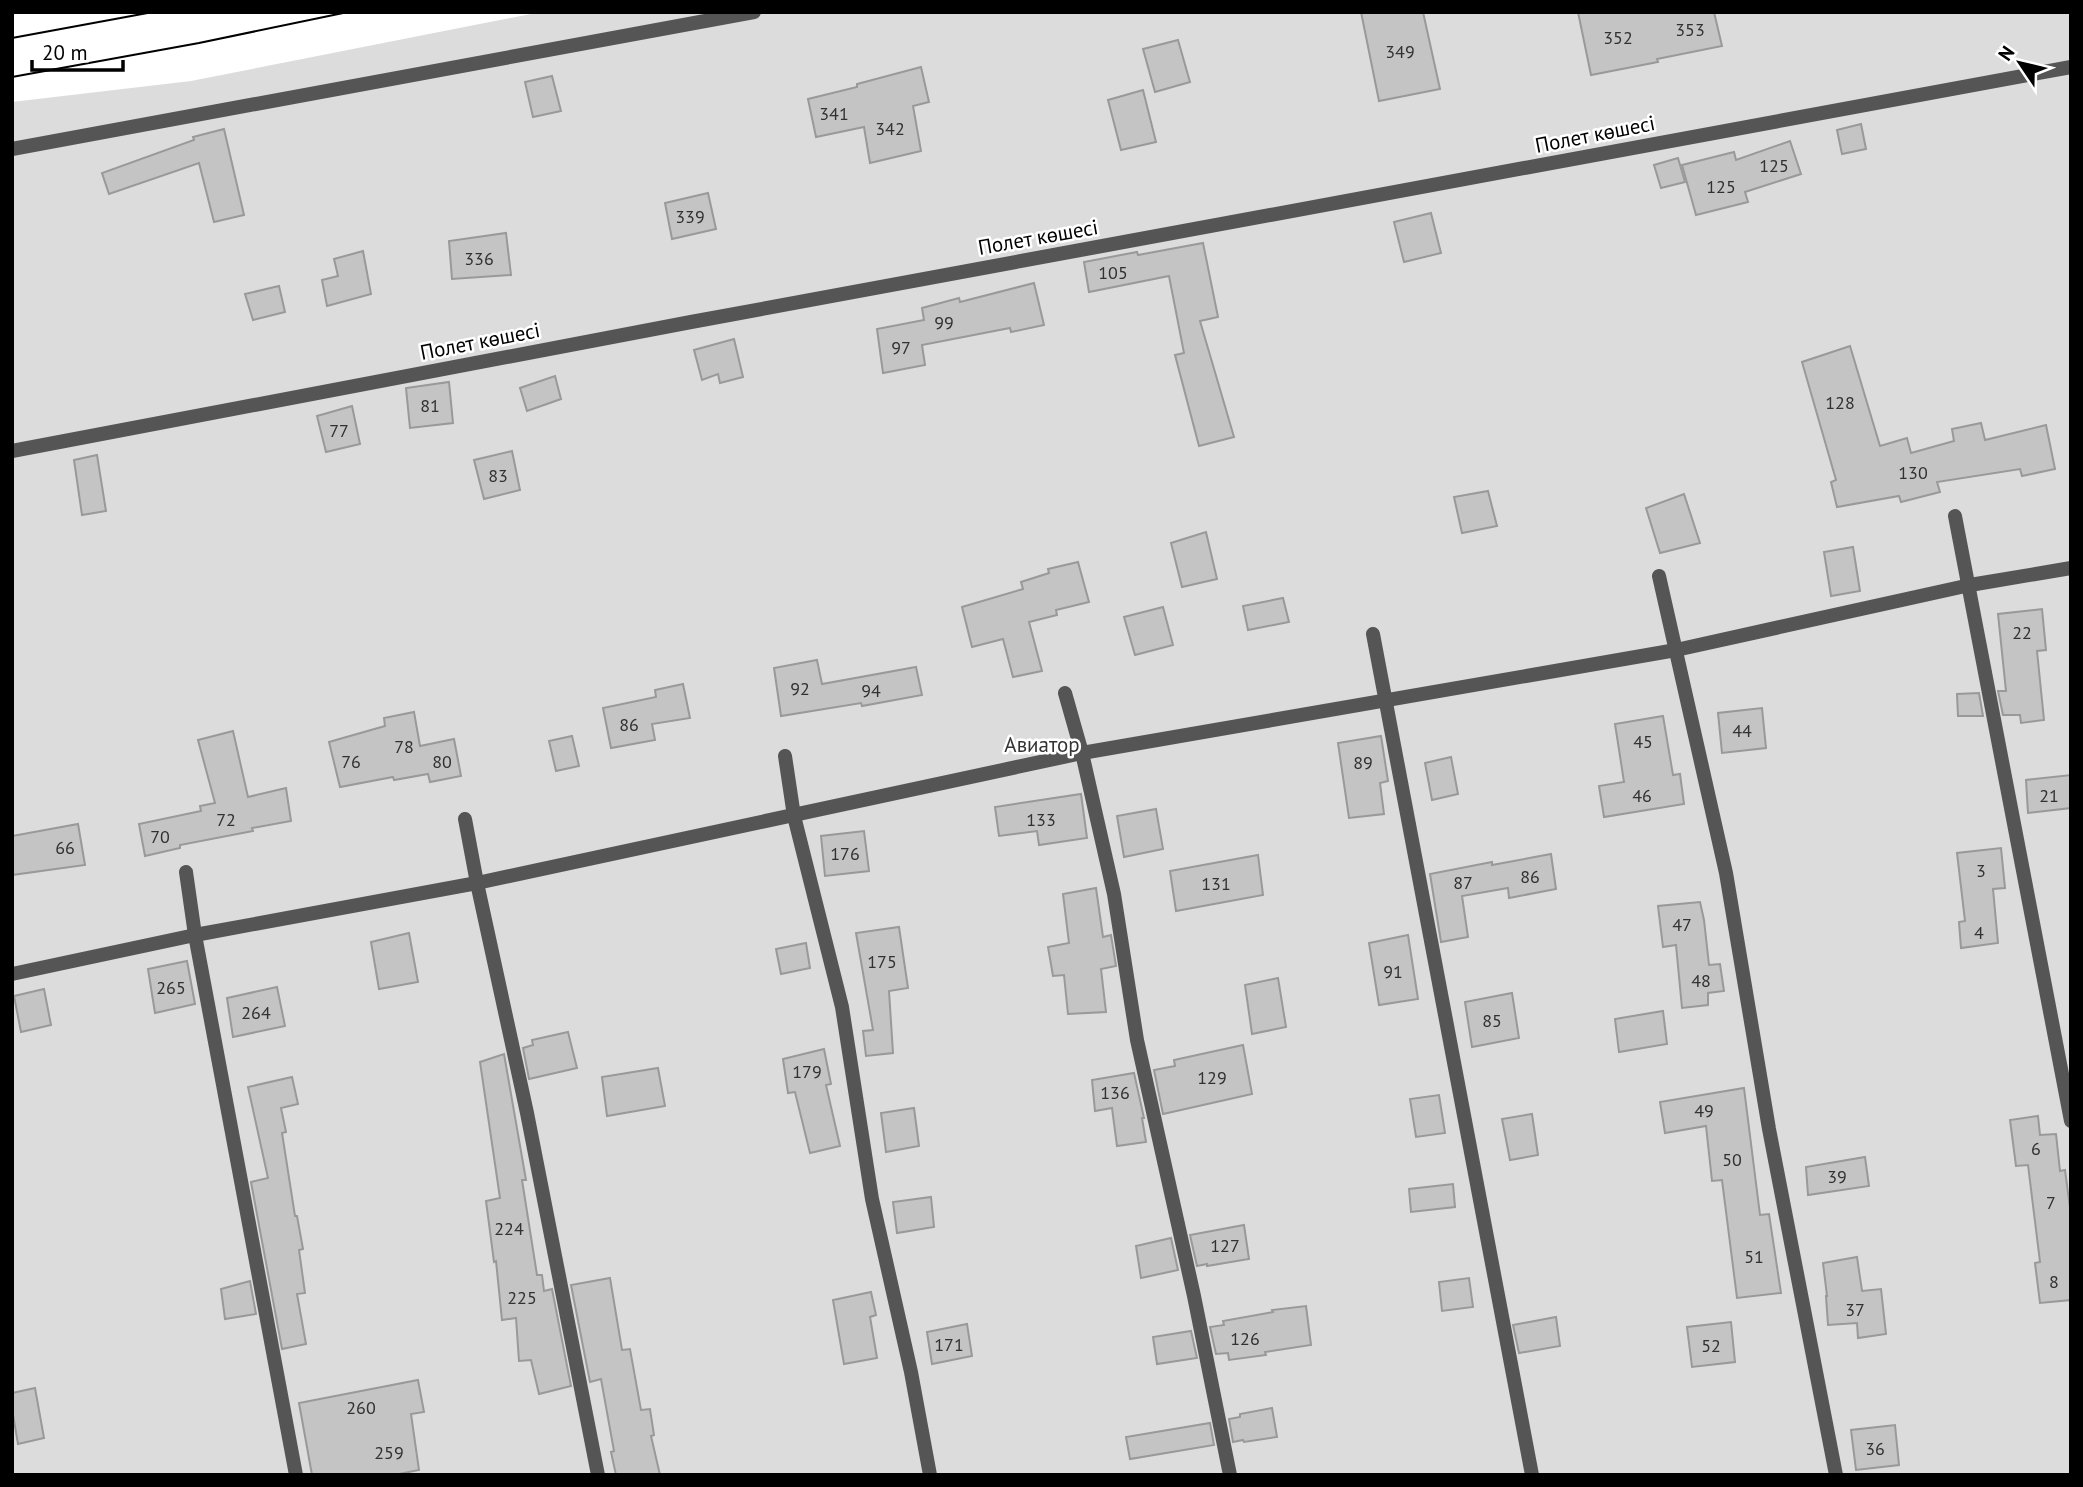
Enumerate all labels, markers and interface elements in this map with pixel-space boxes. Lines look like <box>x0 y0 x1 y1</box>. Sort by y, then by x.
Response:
house number: 353 <box>1675 18 1705 41</box>
house number: 352 <box>1603 26 1633 49</box>
scale bar <box>32 28 122 72</box>
north arrow <box>1985 28 2055 98</box>
text: 20 m <box>42 39 88 66</box>
house number: 349 <box>1385 40 1415 63</box>
text: N <box>1993 41 2019 65</box>
house number: 341 <box>819 102 849 125</box>
street label: Полет көшесі <box>1533 109 1657 159</box>
house number: 342 <box>875 117 905 140</box>
house number: 125 <box>1759 154 1789 177</box>
house number: 125 <box>1706 175 1736 198</box>
house number: 339 <box>675 205 705 228</box>
street label: Полет көшесі <box>976 213 1100 261</box>
house number: 336 <box>464 247 494 270</box>
house number: 105 <box>1098 261 1128 284</box>
house number: 99 <box>934 311 954 334</box>
street label: Полет көшесі <box>418 316 542 366</box>
house number: 97 <box>891 336 911 359</box>
house number: 128 <box>1825 391 1855 414</box>
house number: 81 <box>420 394 440 417</box>
house number: 77 <box>329 419 349 442</box>
house number: 130 <box>1898 461 1928 484</box>
house number: 83 <box>488 464 508 487</box>
house number: 22 <box>2012 621 2032 644</box>
house number: 92 <box>790 677 810 700</box>
house number: 94 <box>861 679 881 702</box>
house number: 86 <box>619 713 639 736</box>
house number: 44 <box>1732 719 1752 742</box>
house number: 45 <box>1633 730 1653 753</box>
park label: Авиатор <box>1004 731 1080 758</box>
house number: 78 <box>394 735 414 758</box>
house number: 76 <box>341 750 361 773</box>
house number: 80 <box>432 750 452 773</box>
house number: 89 <box>1353 751 1373 774</box>
house number: 46 <box>1632 784 1652 807</box>
house number: 21 <box>2039 784 2059 807</box>
house number: 72 <box>216 808 236 831</box>
house number: 133 <box>1026 808 1056 831</box>
house number: 70 <box>150 825 170 848</box>
house number: 66 <box>55 836 75 859</box>
house number: 176 <box>830 842 860 865</box>
house number: 3 <box>1976 859 1986 882</box>
house number: 86 <box>1520 865 1540 888</box>
house number: 87 <box>1453 871 1473 894</box>
house number: 131 <box>1201 872 1231 895</box>
house number: 47 <box>1672 913 1692 936</box>
house number: 4 <box>1974 921 1984 944</box>
house number: 175 <box>867 950 897 973</box>
house number: 91 <box>1383 960 1403 983</box>
house number: 48 <box>1691 969 1711 992</box>
house number: 265 <box>156 976 186 999</box>
house number: 264 <box>241 1001 271 1024</box>
house number: 85 <box>1482 1009 1502 1032</box>
house number: 179 <box>792 1060 822 1083</box>
house number: 129 <box>1197 1066 1227 1089</box>
house number: 136 <box>1100 1081 1130 1104</box>
house number: 49 <box>1694 1099 1714 1122</box>
house number: 6 <box>2031 1137 2041 1160</box>
house number: 50 <box>1722 1148 1742 1171</box>
house number: 39 <box>1827 1165 1847 1188</box>
house number: 7 <box>2046 1191 2056 1214</box>
house number: 224 <box>494 1217 524 1240</box>
house number: 127 <box>1210 1234 1240 1257</box>
house number: 51 <box>1744 1245 1764 1268</box>
house number: 8 <box>2049 1270 2059 1293</box>
house number: 225 <box>507 1286 537 1309</box>
house number: 37 <box>1845 1298 1865 1321</box>
house number: 126 <box>1230 1327 1260 1350</box>
house number: 171 <box>934 1333 964 1356</box>
house number: 52 <box>1701 1334 1721 1357</box>
house number: 260 <box>346 1396 376 1419</box>
house number: 36 <box>1865 1437 1885 1460</box>
house number: 259 <box>374 1441 404 1464</box>

